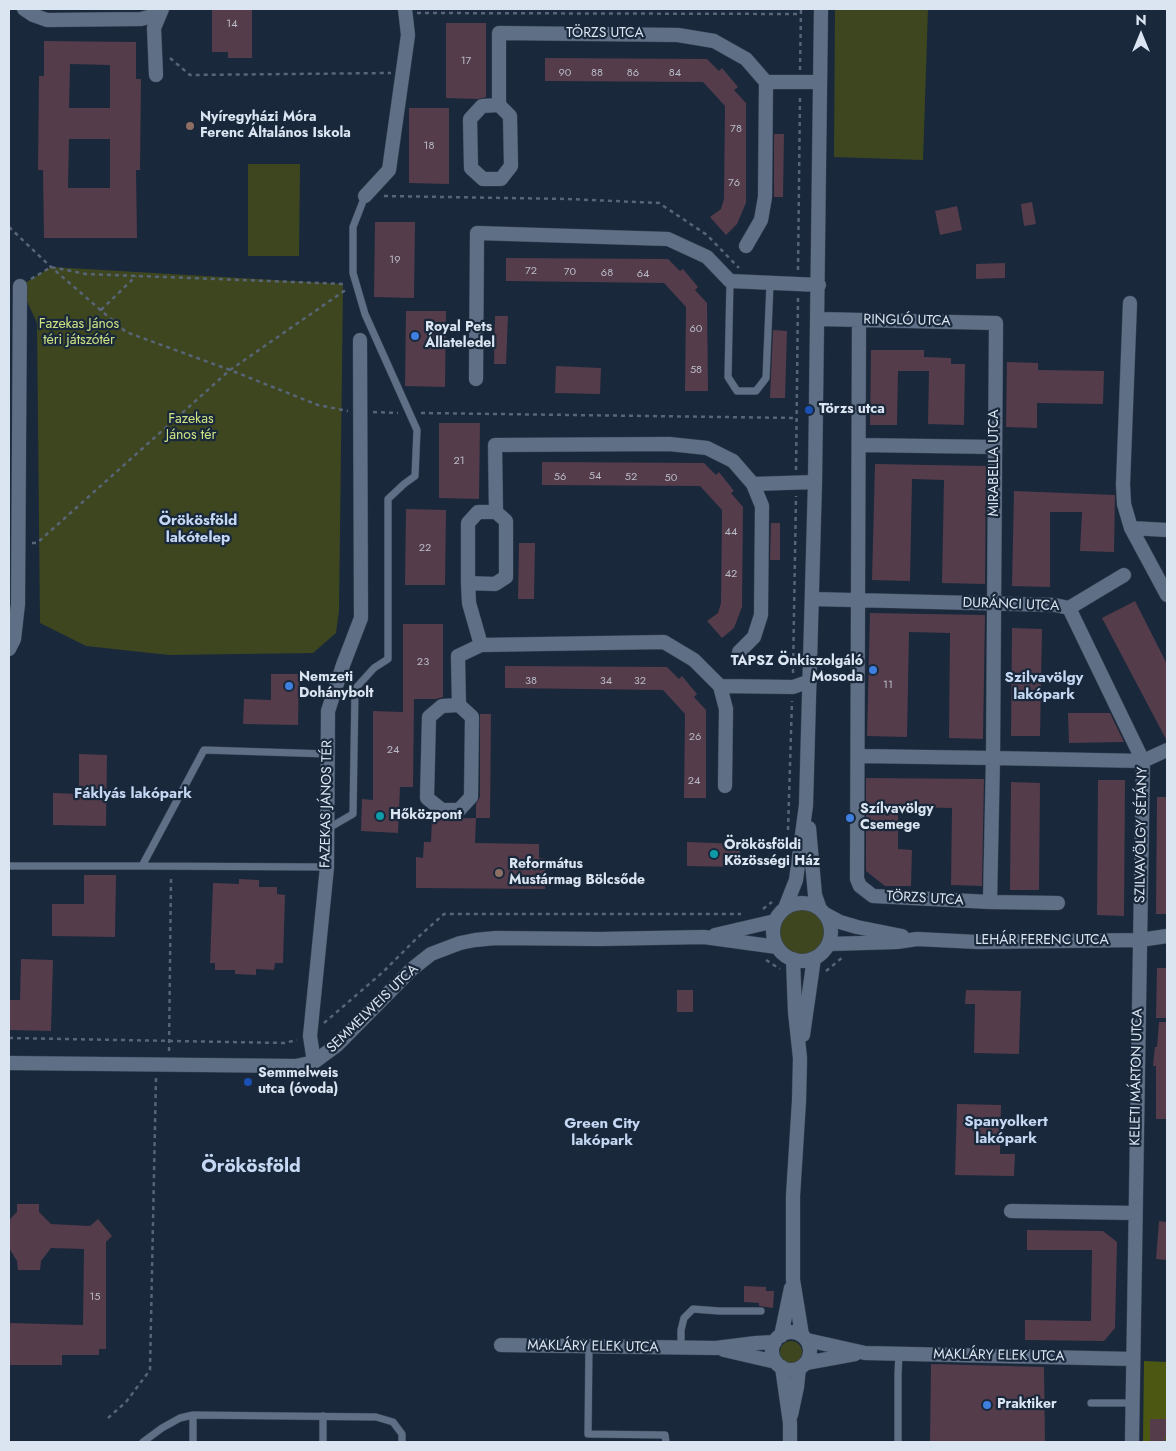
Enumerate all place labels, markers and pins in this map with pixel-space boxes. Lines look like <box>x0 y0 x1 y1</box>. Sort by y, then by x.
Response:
place label: Nyíregyházi Móra Ferenc Általános Iskola <box>200 110 351 142</box>
marker: Nyíregyházi Móra Ferenc Általános Iskola <box>184 120 196 132</box>
place label: Royal Pets Állateledel <box>425 320 495 352</box>
marker: Royal Pets Állateledel <box>409 330 421 342</box>
place label: Törzs utca <box>819 402 885 418</box>
marker: Törzs utca <box>803 404 815 416</box>
place label: TAPSZ Önkiszolgáló Mosoda <box>731 654 863 686</box>
marker: TAPSZ Önkiszolgáló Mosoda <box>867 664 879 676</box>
place label: Nemzeti Dohánybolt <box>299 670 374 702</box>
marker: Nemzeti Dohánybolt <box>283 680 295 692</box>
place label: Szílvavölgy Csemege <box>860 802 934 834</box>
place label: Hőközpont <box>390 808 462 824</box>
marker: Hőközpont <box>374 810 386 822</box>
marker: Szílvavölgy Csemege <box>844 812 856 824</box>
place label: Örökösföldi Közösségi Ház <box>724 838 820 870</box>
marker: Örökösföldi Közösségi Ház <box>708 848 720 860</box>
place label: Református Mustármag Bölcsőde <box>509 857 645 890</box>
marker: Református Mustármag Bölcsőde <box>493 867 505 879</box>
place label: Semmelweis utca (óvoda) <box>258 1066 338 1098</box>
marker: Semmelweis utca (óvoda) <box>242 1076 254 1088</box>
place label: Praktiker <box>997 1397 1057 1413</box>
marker: Praktiker <box>981 1399 993 1411</box>

